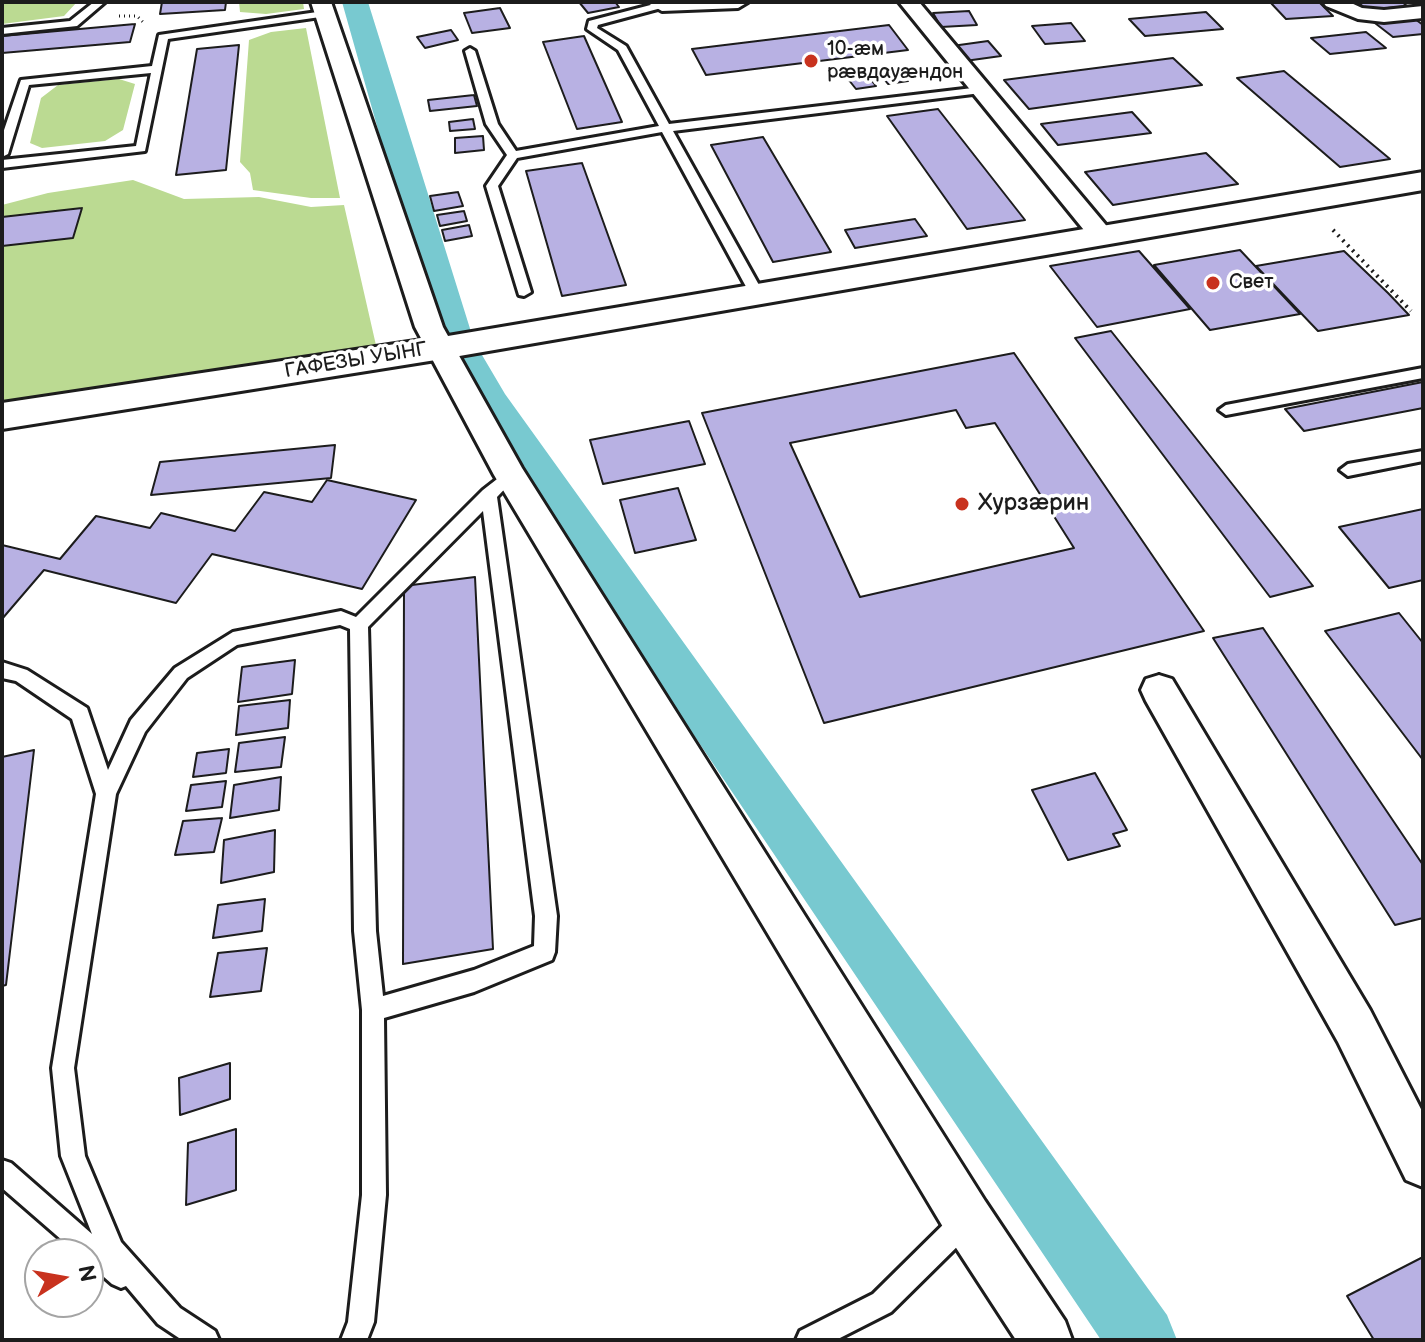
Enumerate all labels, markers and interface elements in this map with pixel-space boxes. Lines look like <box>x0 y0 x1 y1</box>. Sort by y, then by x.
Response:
place label: 10-æм рӕвдауӕндон <box>827 38 963 85</box>
marker: 10-æм рӕвдауӕндон <box>802 52 820 70</box>
place label: Свет <box>1229 271 1273 295</box>
marker: Свет <box>1204 274 1222 292</box>
street label: ГАФЕЗЫ УЫНГ <box>283 338 429 384</box>
place label: Хурзæрин <box>978 490 1089 518</box>
marker: Хурзæрин <box>953 495 971 513</box>
north arrow <box>24 1238 104 1318</box>
text: N <box>71 1263 101 1284</box>

